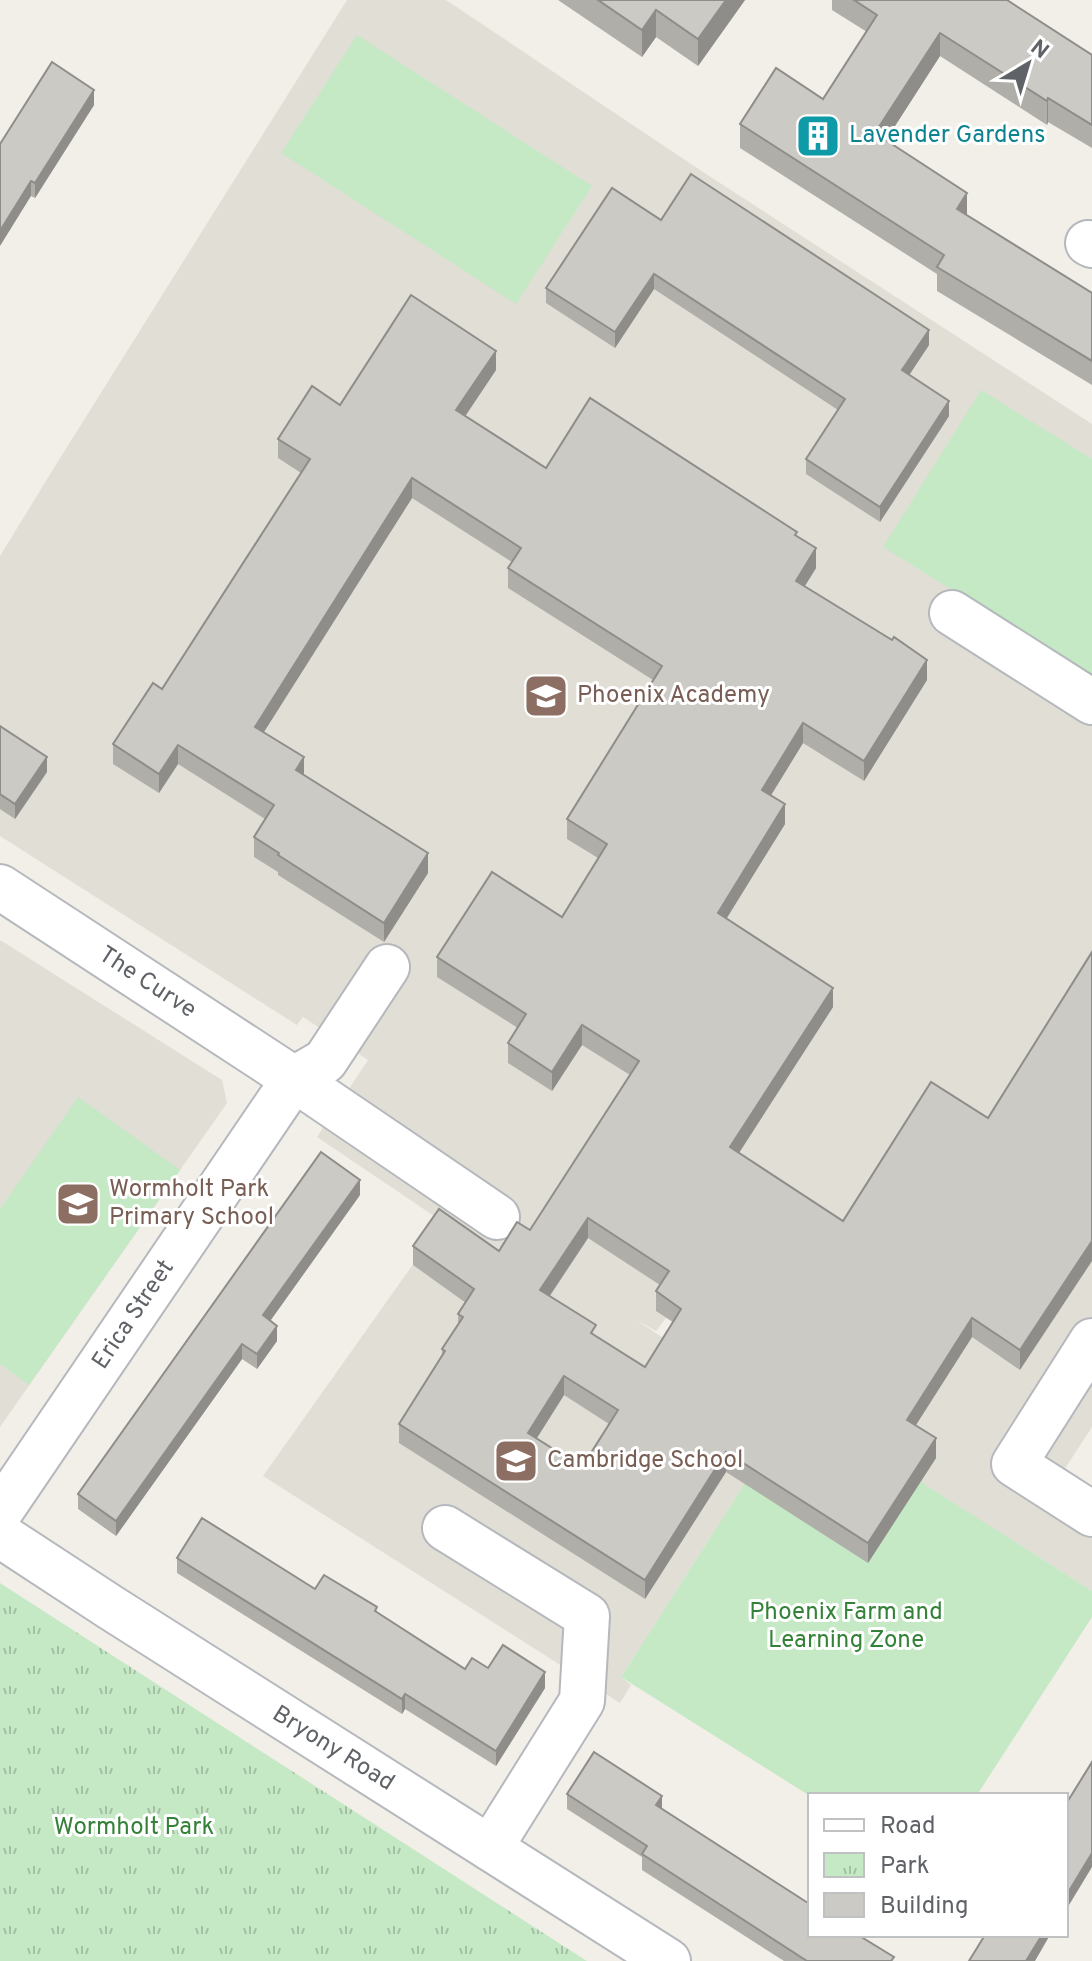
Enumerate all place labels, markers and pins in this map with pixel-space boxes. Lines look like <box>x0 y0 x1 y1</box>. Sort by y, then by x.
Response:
building icon: Lavender Gardens <box>794 112 842 160</box>
place label: Lavender Gardens <box>849 121 1045 151</box>
school or university icon: Phoenix Academy <box>522 672 570 720</box>
place label: Phoenix Academy <box>577 681 770 711</box>
place label: Wormholt Park Primary School <box>109 1175 274 1233</box>
school or university icon: Wormholt Park Primary School <box>54 1180 102 1228</box>
school or university icon: Cambridge School <box>492 1437 540 1485</box>
place label: Cambridge School <box>547 1446 743 1476</box>

